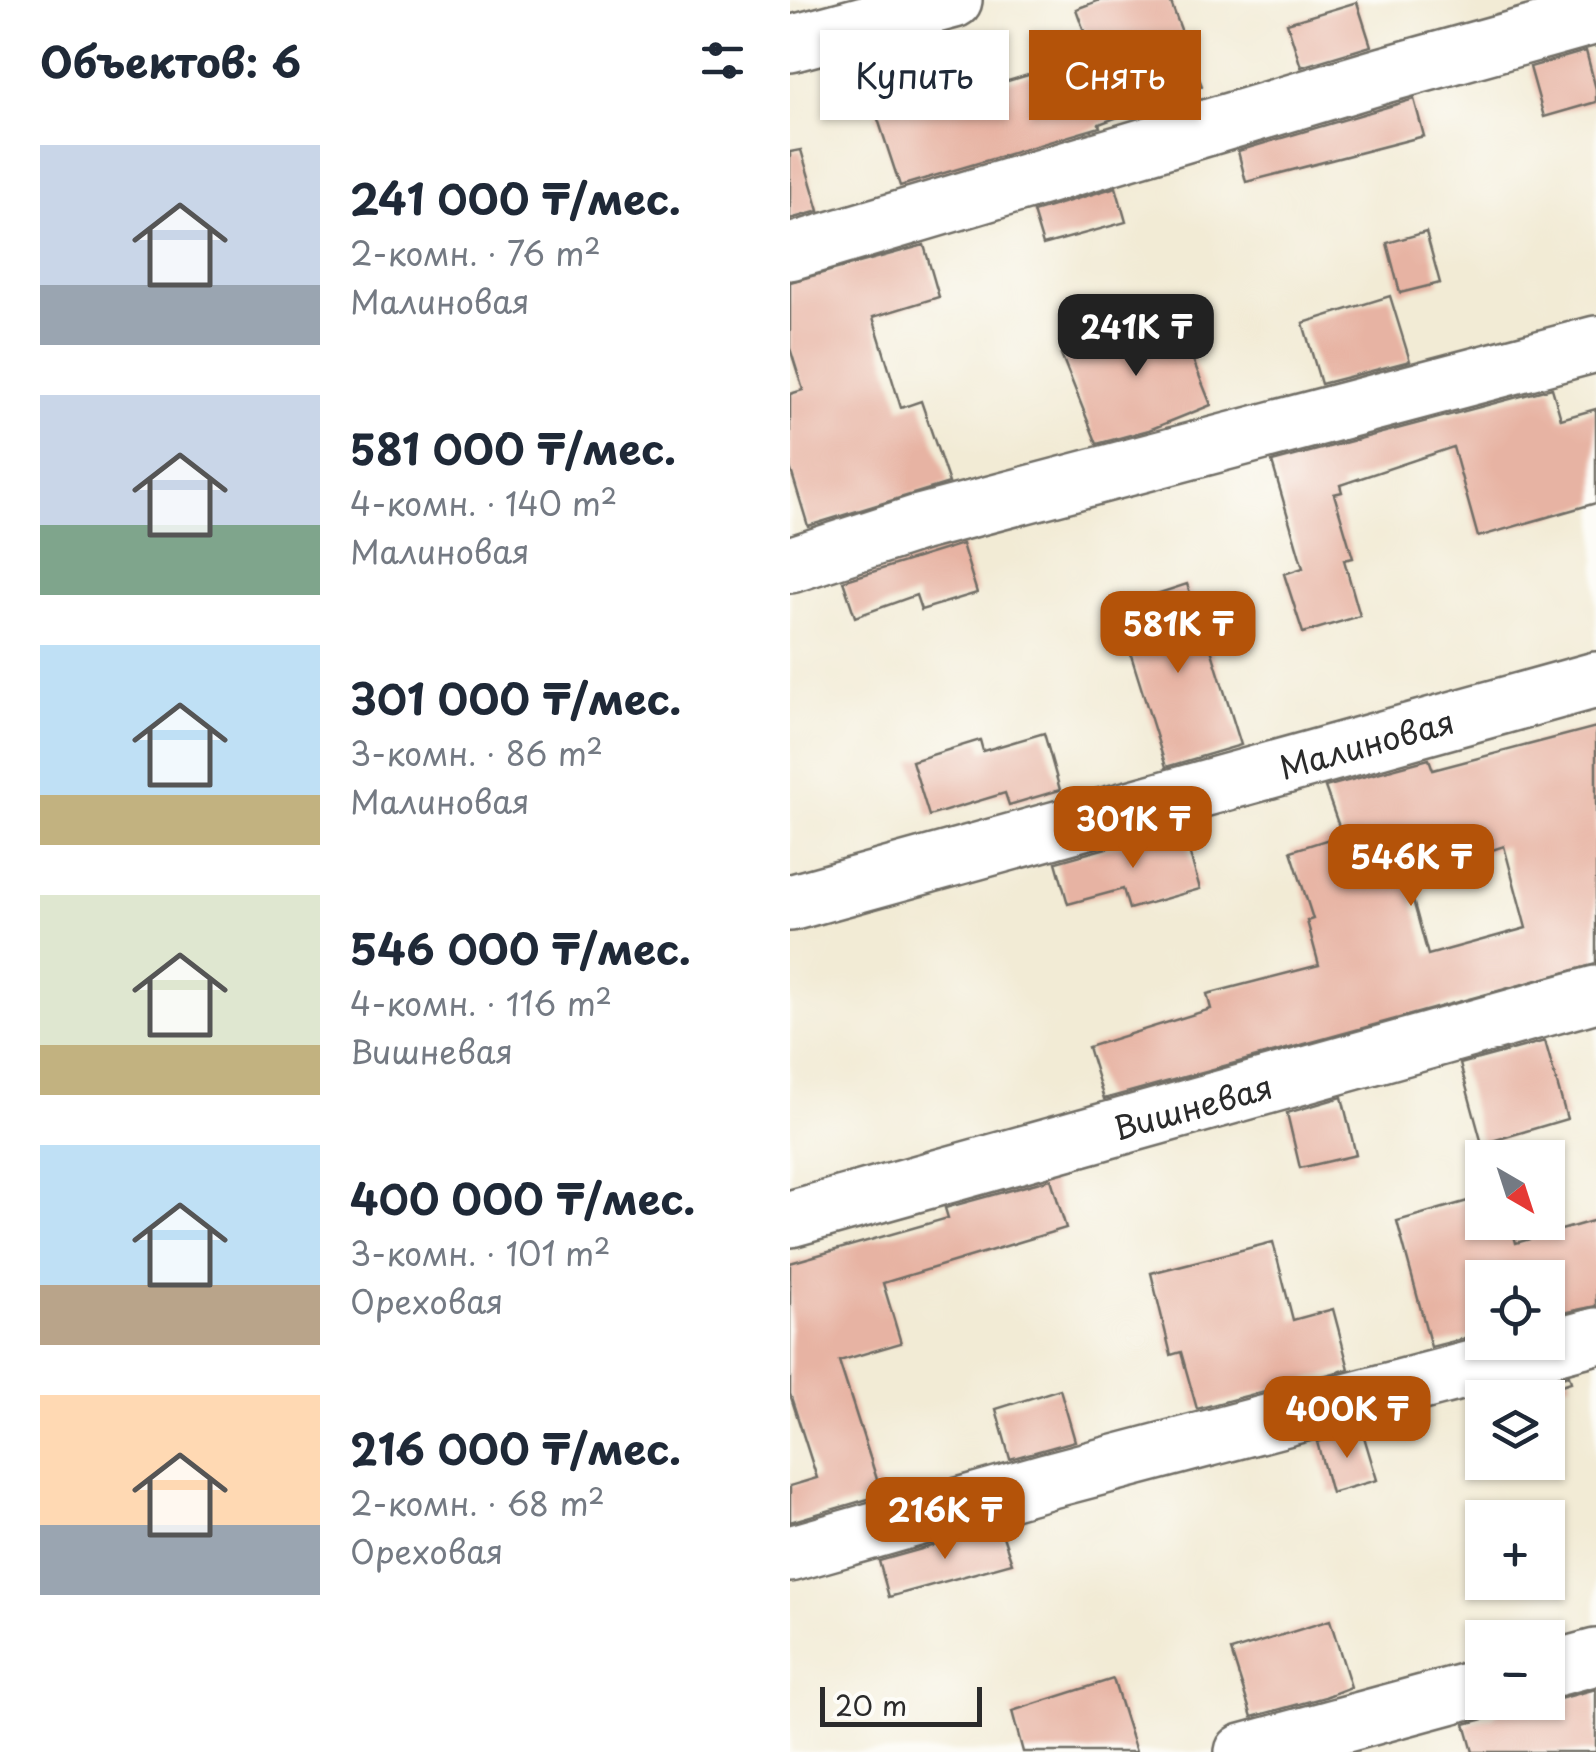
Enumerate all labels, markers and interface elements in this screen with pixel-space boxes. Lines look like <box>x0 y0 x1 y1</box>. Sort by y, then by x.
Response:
text: Объектов: 6 <box>40 29 301 92</box>
chip: Купить <box>820 30 1009 120</box>
chip: Снять <box>1029 30 1201 120</box>
icon: filters <box>695 33 750 88</box>
text: 241 000 ₸/мес. <box>350 166 681 229</box>
icon: home <box>120 185 240 305</box>
text: 2-комн. · 76 m² <box>350 229 601 277</box>
text: Малиновая <box>350 277 530 325</box>
pin: 241K ₸ <box>1055 294 1217 379</box>
text: 241K ₸ <box>1080 302 1192 350</box>
text: 581 000 ₸/мес. <box>350 416 676 479</box>
icon: home <box>120 435 240 555</box>
text: 4-комн. · 140 m² <box>350 479 617 527</box>
text: Малиновая <box>350 527 530 575</box>
pin: 581K ₸ <box>1097 591 1259 676</box>
text: 581K ₸ <box>1122 599 1234 647</box>
text: 301 000 ₸/мес. <box>350 666 681 729</box>
icon: home <box>120 685 240 805</box>
street label: Малиновая <box>1273 696 1459 791</box>
text: 3-комн. · 86 m² <box>350 729 603 777</box>
text: Малиновая <box>350 777 530 825</box>
pin: 301K ₸ <box>1052 786 1214 871</box>
text: 301K ₸ <box>1076 794 1190 842</box>
pin: 546K ₸ <box>1330 824 1492 909</box>
text: 546K ₸ <box>1350 832 1472 880</box>
text: 546 000 ₸/мес. <box>350 916 691 979</box>
icon: home <box>120 935 240 1055</box>
text: 4-комн. · 116 m² <box>350 979 612 1027</box>
text: Вишневая <box>350 1027 513 1075</box>
street label: Вишневая <box>1108 1062 1278 1152</box>
north arrow <box>1465 1140 1565 1240</box>
map controls <box>1465 1140 1565 1720</box>
text: 400 000 ₸/мес. <box>350 1166 695 1229</box>
icon: home <box>120 1185 240 1305</box>
text: 3-комн. · 101 m² <box>350 1229 610 1277</box>
button: locate <box>1465 1260 1565 1360</box>
text: Ореховая <box>350 1277 503 1325</box>
pin: 400K ₸ <box>1266 1376 1428 1461</box>
button: layers <box>1465 1380 1565 1480</box>
text: 400K ₸ <box>1286 1384 1408 1432</box>
text: 216 000 ₸/мес. <box>350 1416 681 1479</box>
icon: home <box>120 1435 240 1555</box>
pin: 216K ₸ <box>864 1477 1026 1562</box>
text: 2-комн. · 68 m² <box>350 1479 605 1527</box>
text: 216K ₸ <box>888 1485 1002 1533</box>
button: + <box>1465 1500 1565 1600</box>
text: Ореховая <box>350 1527 503 1575</box>
button: − <box>1465 1620 1565 1720</box>
scale bar <box>820 1682 982 1726</box>
text: 20 m <box>835 1683 907 1726</box>

